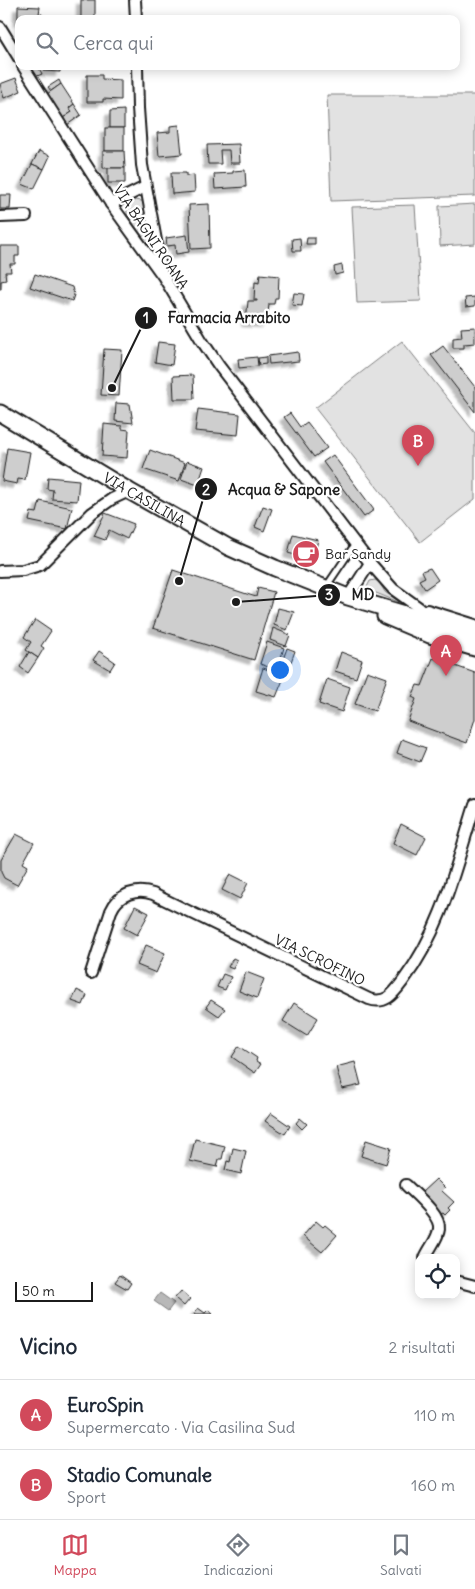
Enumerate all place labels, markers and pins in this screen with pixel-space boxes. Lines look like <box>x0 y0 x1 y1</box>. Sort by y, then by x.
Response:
callout: Farmacia Arrabito <box>133 303 301 333</box>
pin: B <box>402 425 434 466</box>
callout: Acqua & Sapone <box>193 474 350 504</box>
cafe icon: Bar Sandy <box>291 539 321 569</box>
place label: Bar Sandy <box>325 545 391 563</box>
callout: MD <box>316 580 384 610</box>
pin: A <box>430 635 462 676</box>

